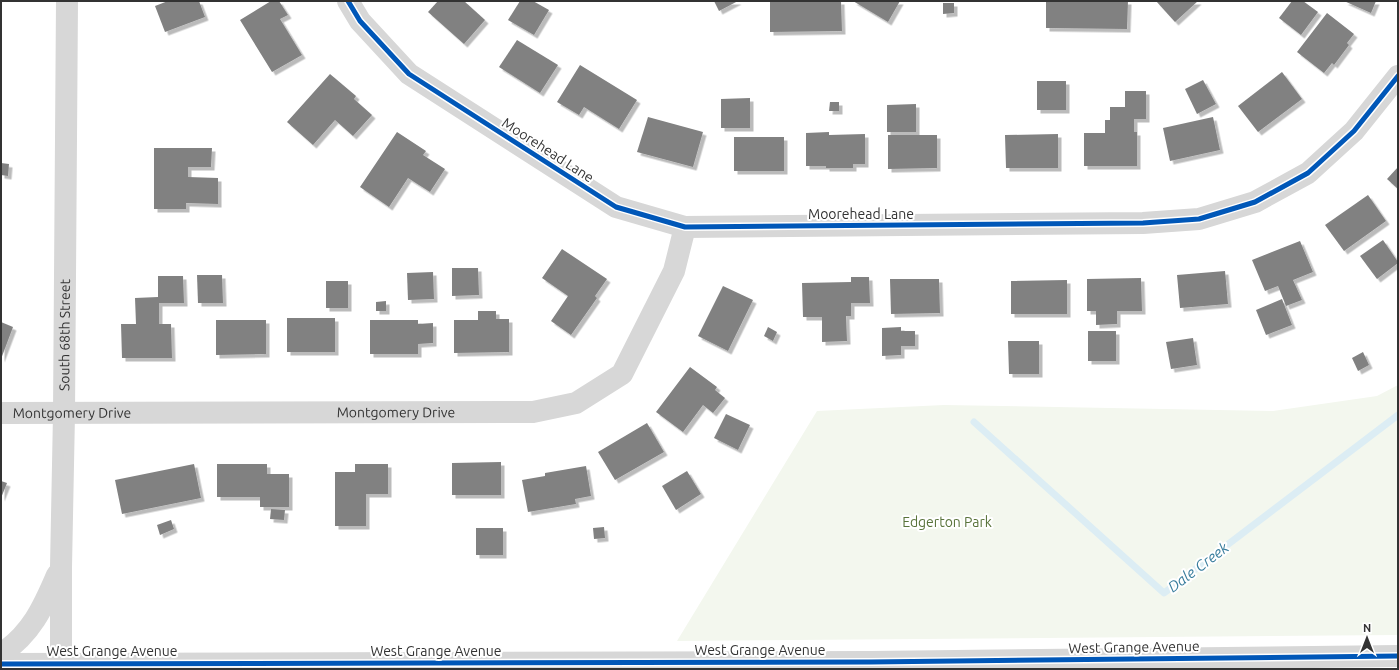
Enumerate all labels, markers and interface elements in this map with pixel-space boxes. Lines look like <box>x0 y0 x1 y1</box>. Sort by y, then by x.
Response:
street label: Moorehead Lane <box>499 114 597 186</box>
street label: Moorehead Lane <box>808 206 914 222</box>
street label: South 68th Street <box>56 279 73 391</box>
street label: Montgomery Drive <box>337 404 455 420</box>
street label: Montgomery Drive <box>13 405 131 421</box>
park label: Edgerton Park <box>902 514 992 530</box>
water label: Dale Creek <box>1164 538 1232 595</box>
north arrow <box>1347 618 1387 658</box>
text: N <box>1363 622 1371 634</box>
street label: West Grange Avenue <box>1068 638 1200 656</box>
street label: West Grange Avenue <box>694 642 826 658</box>
street label: West Grange Avenue <box>46 643 178 659</box>
street label: West Grange Avenue <box>370 643 502 659</box>

